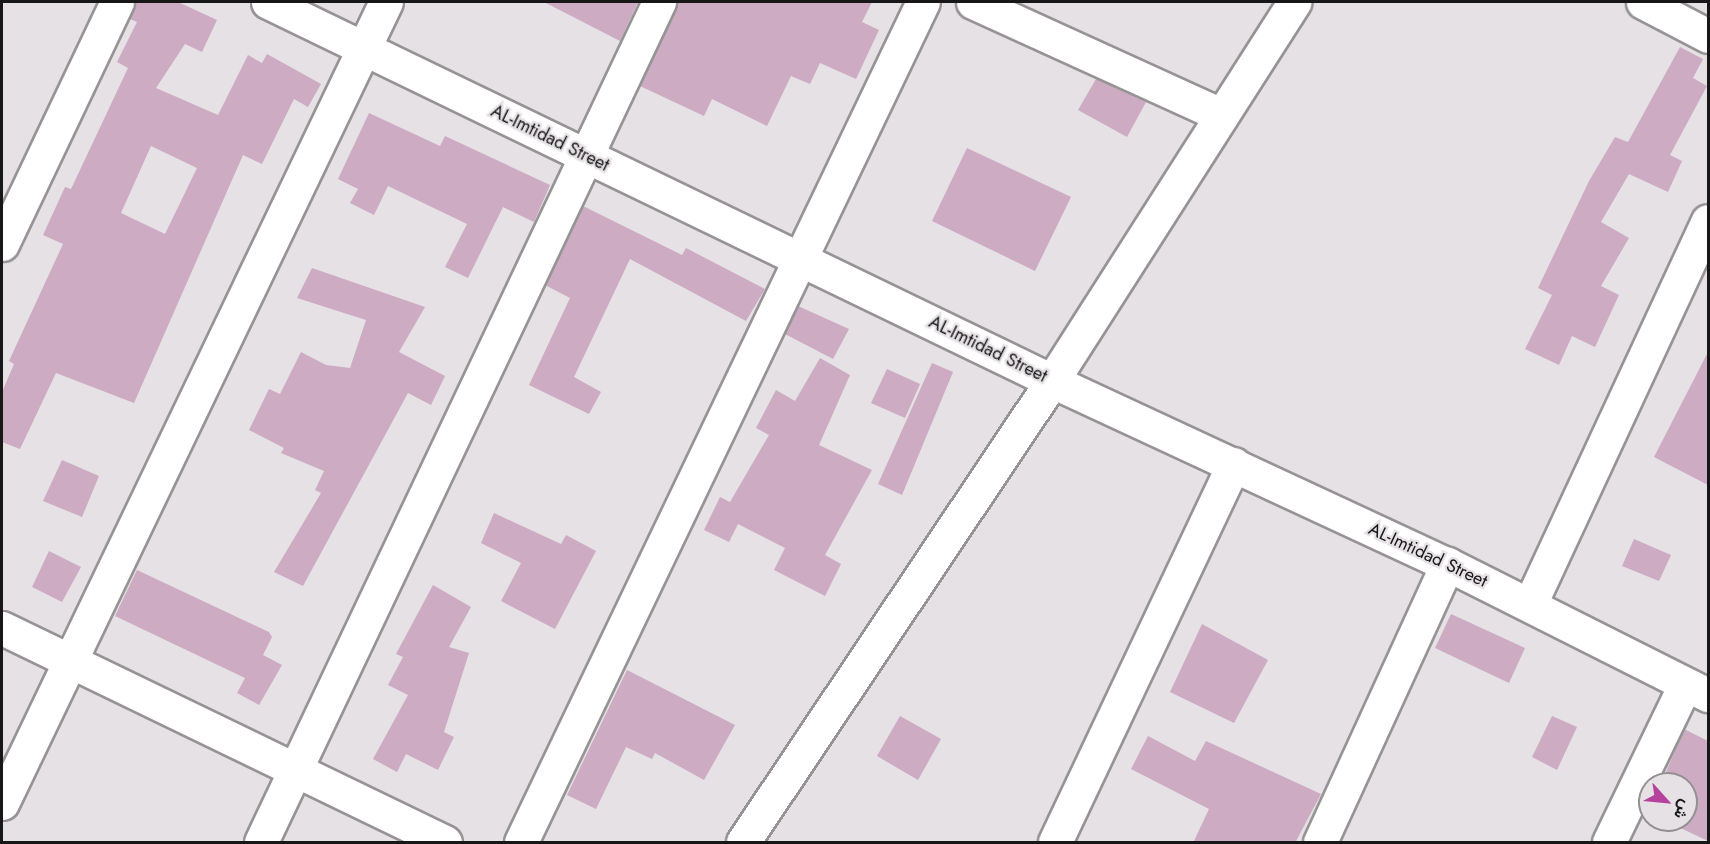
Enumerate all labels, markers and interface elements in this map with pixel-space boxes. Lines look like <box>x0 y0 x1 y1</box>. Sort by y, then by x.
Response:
street label: AL-Imtidad Street <box>487 100 613 176</box>
street label: AL-Imtidad Street <box>925 311 1051 387</box>
street label: AL-Imtidad Street <box>1365 518 1491 592</box>
north arrow <box>1638 772 1698 832</box>
text: ش <box>1668 796 1697 823</box>

